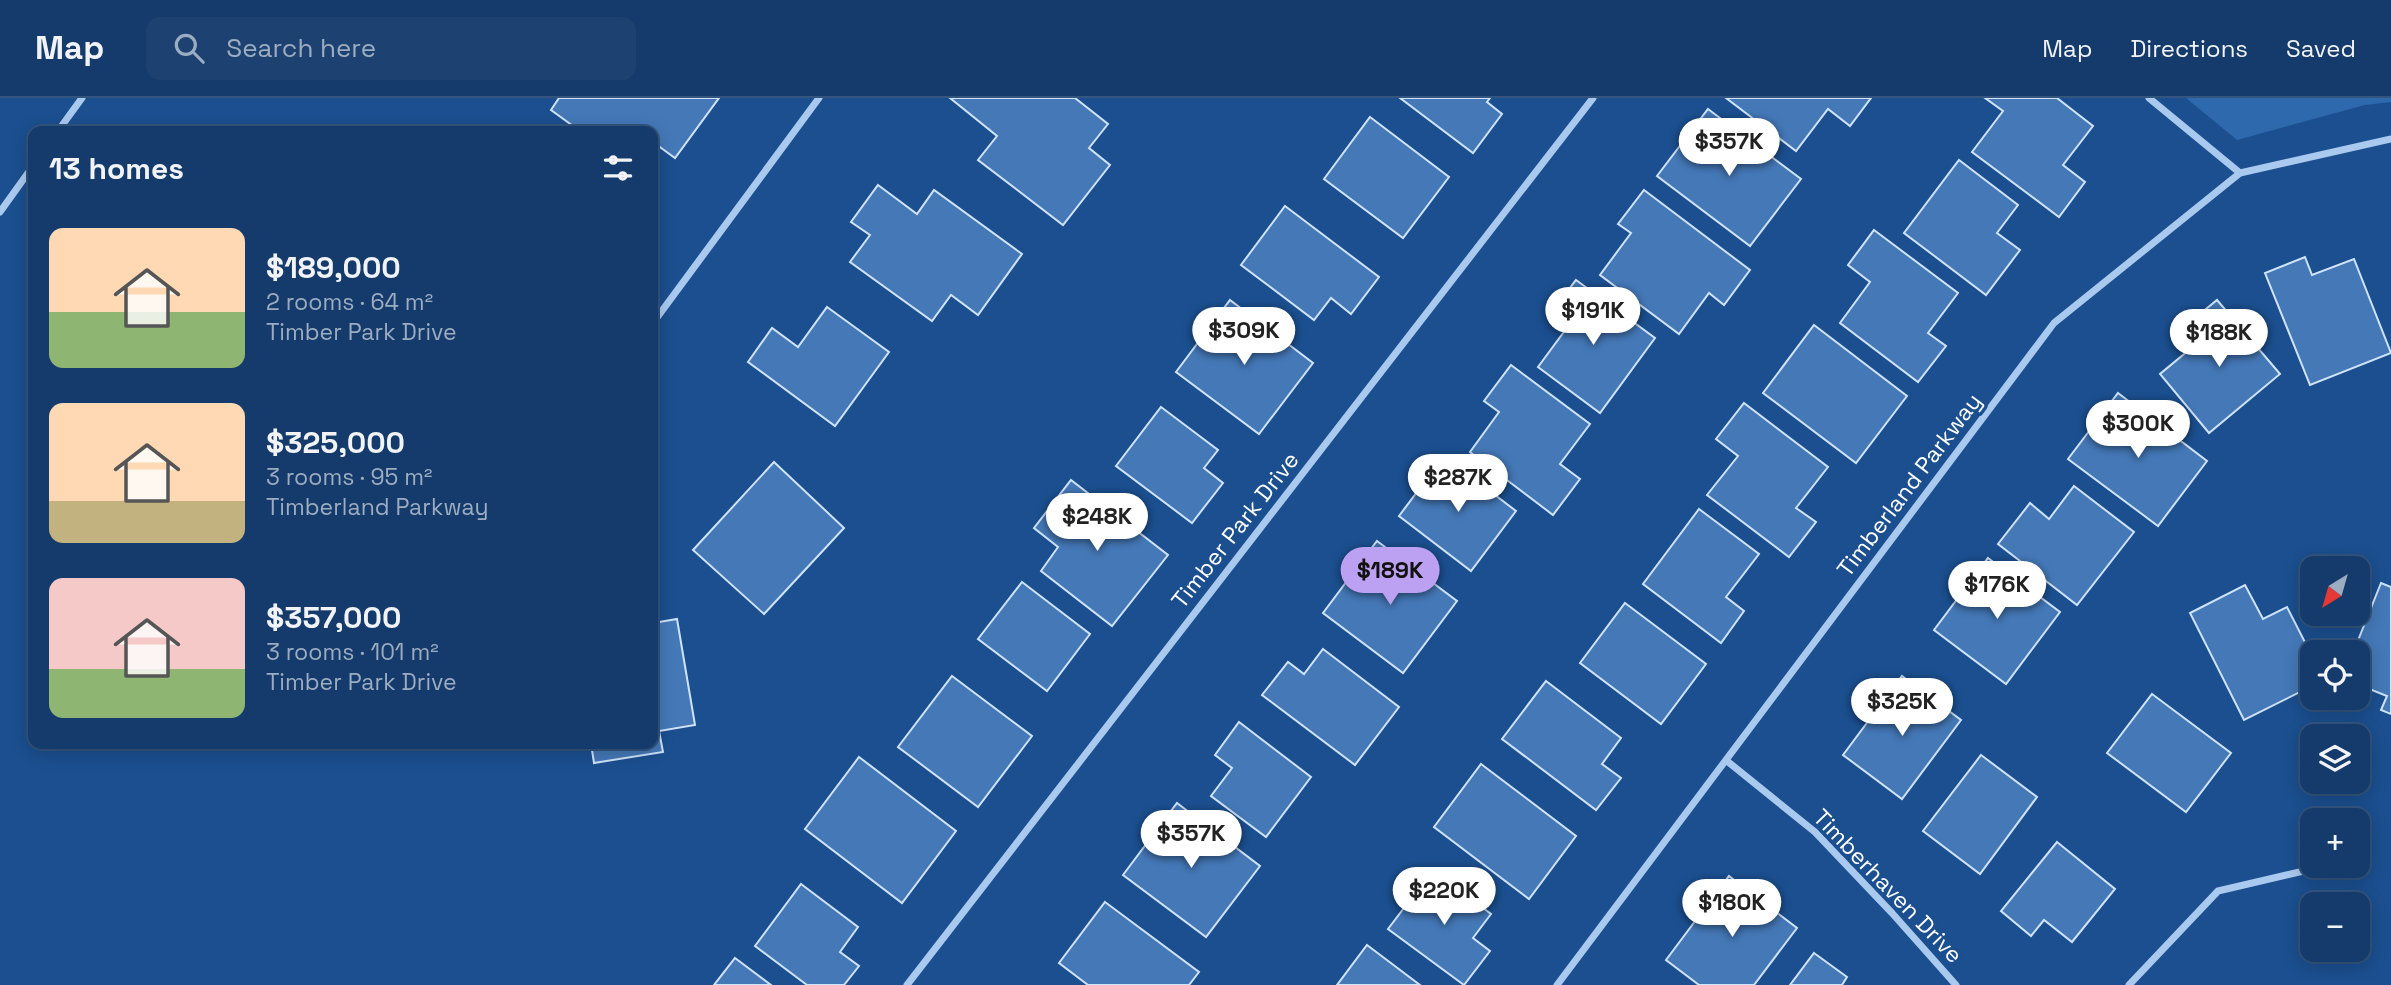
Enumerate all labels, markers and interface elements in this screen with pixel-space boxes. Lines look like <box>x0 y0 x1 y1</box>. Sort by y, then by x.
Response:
search box <box>146 17 636 80</box>
text: Map <box>35 27 104 69</box>
icon: search <box>170 29 208 67</box>
text: Search here <box>226 31 376 65</box>
text: Map <box>2042 33 2092 64</box>
text: Directions <box>2130 33 2248 64</box>
text: Saved <box>2286 33 2356 64</box>
pin: $357K <box>1680 118 1778 178</box>
text: $357K <box>1695 126 1763 156</box>
text: 13 homes <box>49 149 184 188</box>
icon: filters <box>599 149 637 187</box>
text: $189,000 <box>266 248 401 287</box>
icon: home <box>105 256 189 340</box>
text: 2 rooms · 64 m² <box>266 287 433 317</box>
pin: $191K <box>1544 288 1642 347</box>
text: $191K <box>1561 295 1625 325</box>
pin: $309K <box>1195 308 1293 367</box>
pin: $188K <box>2170 310 2268 369</box>
text: $309K <box>1208 315 1280 345</box>
text: Timber Park Drive <box>266 317 457 347</box>
text: $188K <box>2186 317 2252 347</box>
street label: Timberland Parkway <box>1830 387 1988 583</box>
pin: $300K <box>2089 400 2187 460</box>
text: $300K <box>2102 408 2174 438</box>
text: $325,000 <box>266 423 405 462</box>
icon: home <box>105 431 189 515</box>
street label: Timber Park Drive <box>1165 446 1305 614</box>
pin: $287K <box>1409 454 1507 514</box>
text: 3 rooms · 95 m² <box>266 462 432 492</box>
text: $287K <box>1424 462 1492 492</box>
text: Timberland Parkway <box>266 492 489 522</box>
pin: $248K <box>1048 494 1146 553</box>
text: $248K <box>1062 501 1132 531</box>
pin: $189K <box>1341 547 1439 607</box>
text: $189K <box>1357 555 1423 585</box>
north arrow <box>2300 556 2370 626</box>
map controls <box>2300 556 2370 962</box>
pin: $176K <box>1948 561 2046 621</box>
text: $176K <box>1964 569 2030 599</box>
text: $357,000 <box>266 598 401 637</box>
icon: home <box>105 606 189 690</box>
text: 3 rooms · 101 m² <box>266 637 439 667</box>
button: locate <box>2300 640 2370 710</box>
text: Timber Park Drive <box>266 667 457 697</box>
pin: $325K <box>1853 678 1951 738</box>
text: $325K <box>1867 686 1937 716</box>
button: layers <box>2300 724 2370 794</box>
street label: Timberhaven Drive <box>1807 802 1969 970</box>
button: + <box>2300 808 2370 878</box>
pin: $357K <box>1142 810 1240 870</box>
text: $357K <box>1157 818 1225 848</box>
pin: $220K <box>1395 868 1493 927</box>
text: $220K <box>1409 875 1479 905</box>
pin: $180K <box>1683 880 1781 939</box>
text: $180K <box>1698 887 1766 917</box>
button: − <box>2300 892 2370 962</box>

